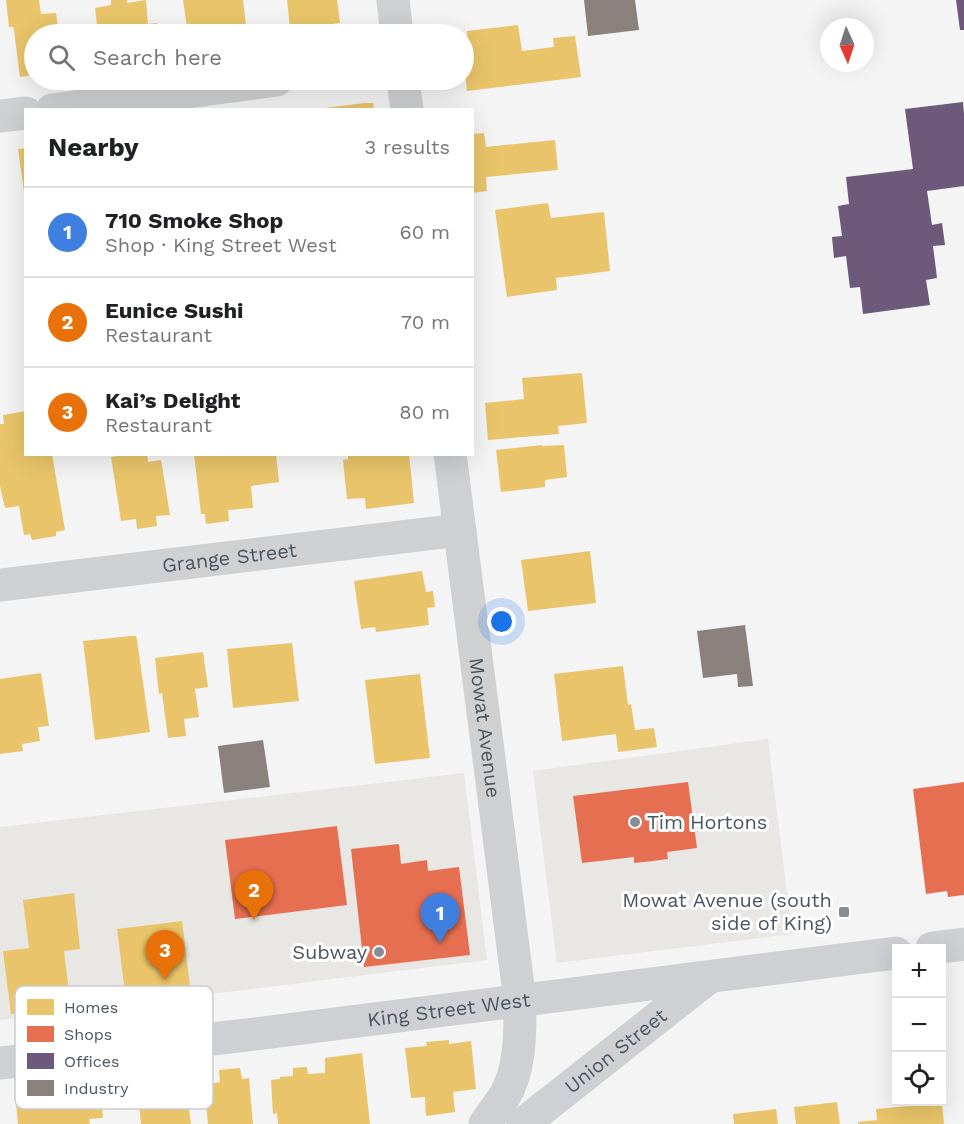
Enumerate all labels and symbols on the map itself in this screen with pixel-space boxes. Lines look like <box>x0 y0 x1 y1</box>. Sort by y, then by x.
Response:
north arrow <box>820 18 874 72</box>
street label: Grange Street <box>161 538 299 578</box>
your location <box>487 607 516 636</box>
street label: Mowat Avenue <box>464 656 506 799</box>
place label: Tim Hortons <box>647 810 767 834</box>
marker: Tim Hortons <box>628 815 642 829</box>
pin: 2 <box>234 870 274 920</box>
place label: Mowat Avenue (south side of King) <box>622 888 832 935</box>
pin: 1 <box>420 894 460 943</box>
marker: Mowat Avenue (south side of King) <box>837 905 851 919</box>
pin: 3 <box>146 930 184 980</box>
place label: Subway <box>292 940 368 964</box>
marker: Subway <box>372 945 386 959</box>
legend <box>15 986 213 1109</box>
street label: King Street West <box>366 987 532 1032</box>
text: Homes <box>64 998 118 1017</box>
street label: Union Street <box>560 1003 672 1098</box>
text: Shops <box>64 1025 112 1044</box>
text: Offices <box>64 1052 119 1071</box>
text: Industry <box>64 1079 129 1098</box>

